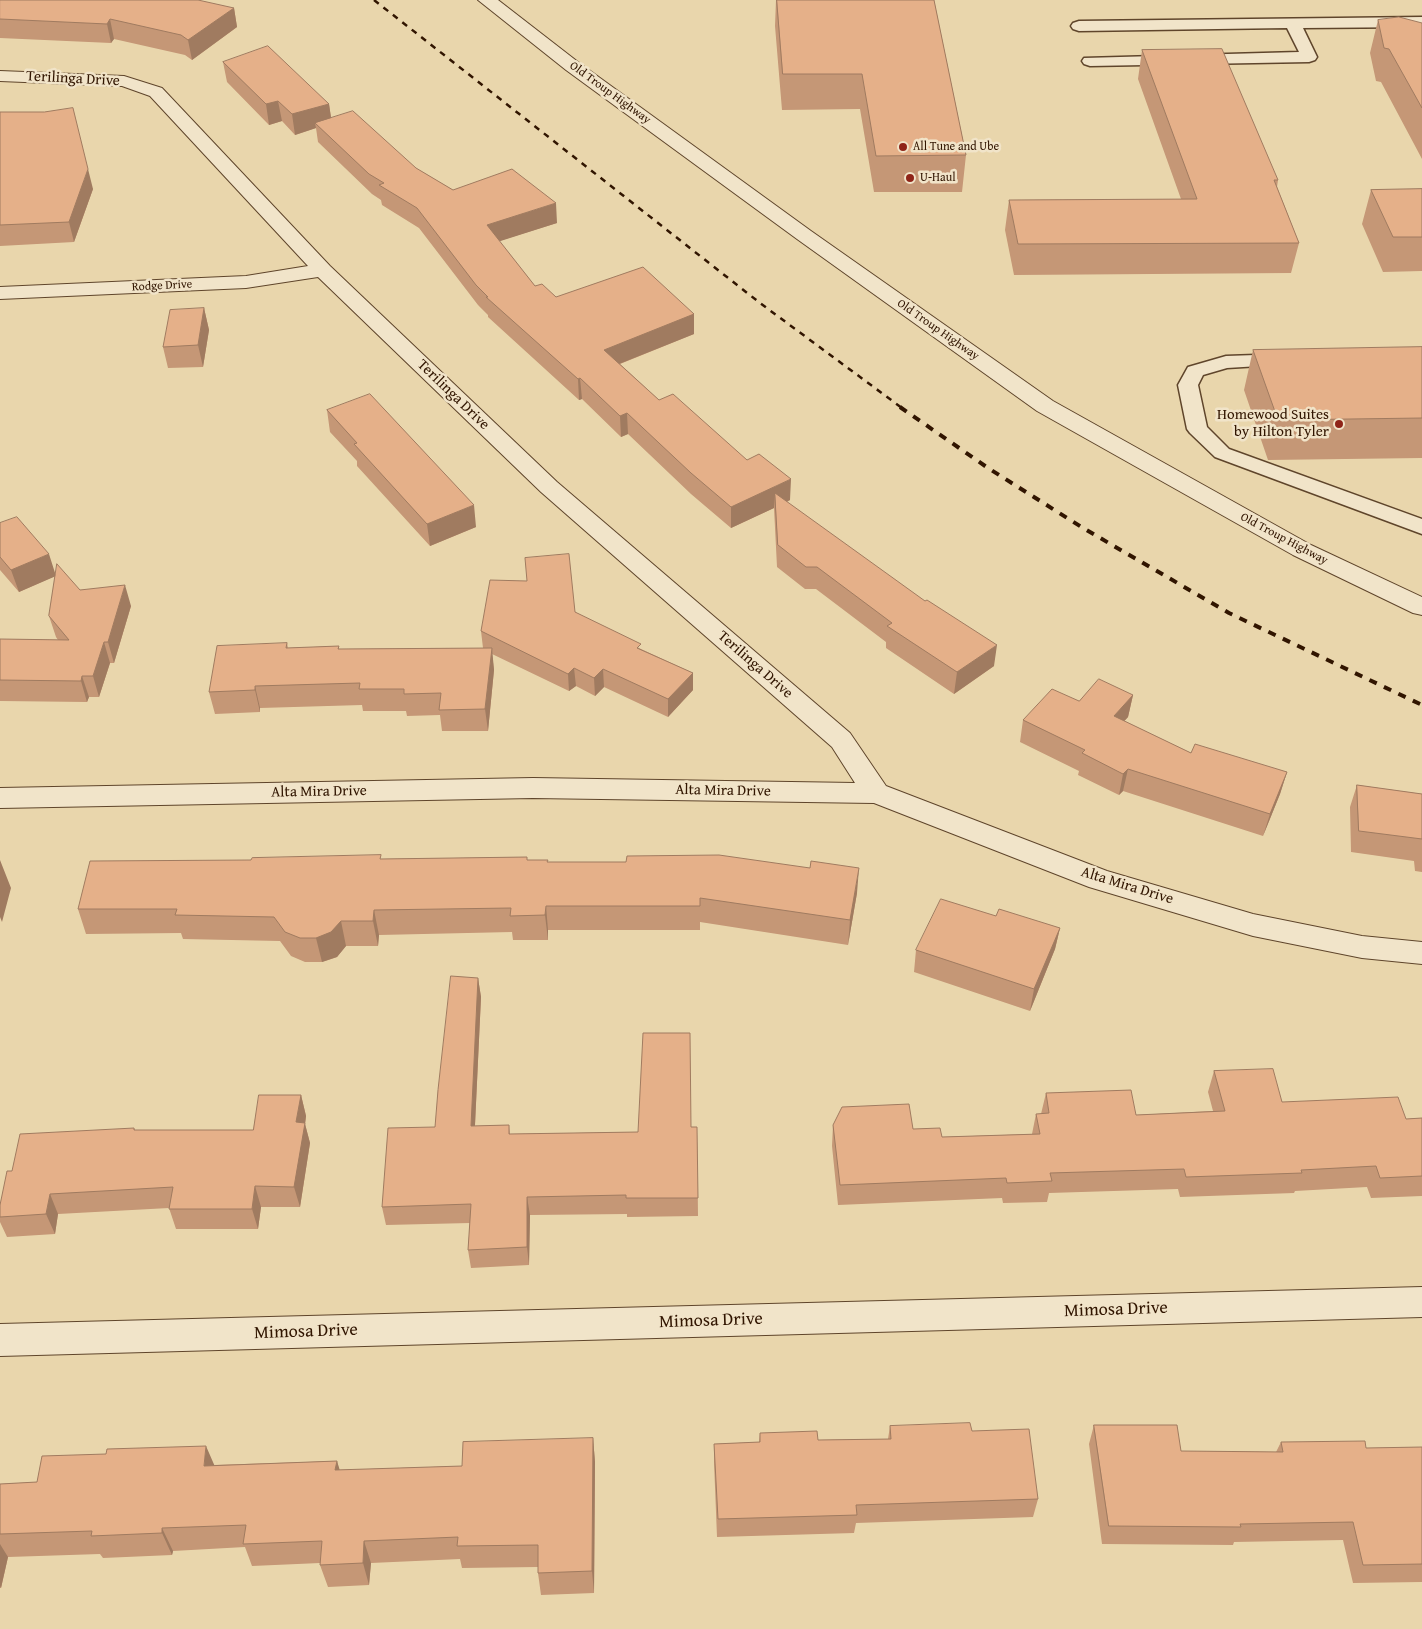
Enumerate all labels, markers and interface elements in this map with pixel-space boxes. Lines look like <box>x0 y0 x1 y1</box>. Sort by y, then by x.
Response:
street label: Old Troup Highway <box>567 59 653 127</box>
street label: Terilinga Drive <box>26 68 120 90</box>
place label: All Tune and Ube <box>913 140 999 154</box>
marker: All Tune and Ube <box>897 141 909 153</box>
place label: U-Haul <box>920 171 956 185</box>
marker: U-Haul <box>904 172 916 184</box>
street label: Rodge Drive <box>131 277 193 295</box>
street label: Old Troup Highway <box>894 296 982 364</box>
street label: Terilinga Drive <box>413 356 493 434</box>
place label: Homewood Suites by Hilton Tyler <box>1217 406 1329 441</box>
marker: Homewood Suites by Hilton Tyler <box>1333 418 1345 430</box>
street label: Old Troup Highway <box>1238 510 1330 568</box>
street label: Terilinga Drive <box>714 628 796 702</box>
street label: Alta Mira Drive <box>675 781 771 801</box>
street label: Alta Mira Drive <box>271 782 367 802</box>
street label: Alta Mira Drive <box>1079 863 1175 909</box>
street label: Mimosa Drive <box>1064 1297 1168 1323</box>
street label: Mimosa Drive <box>659 1308 763 1334</box>
street label: Mimosa Drive <box>254 1319 358 1345</box>

